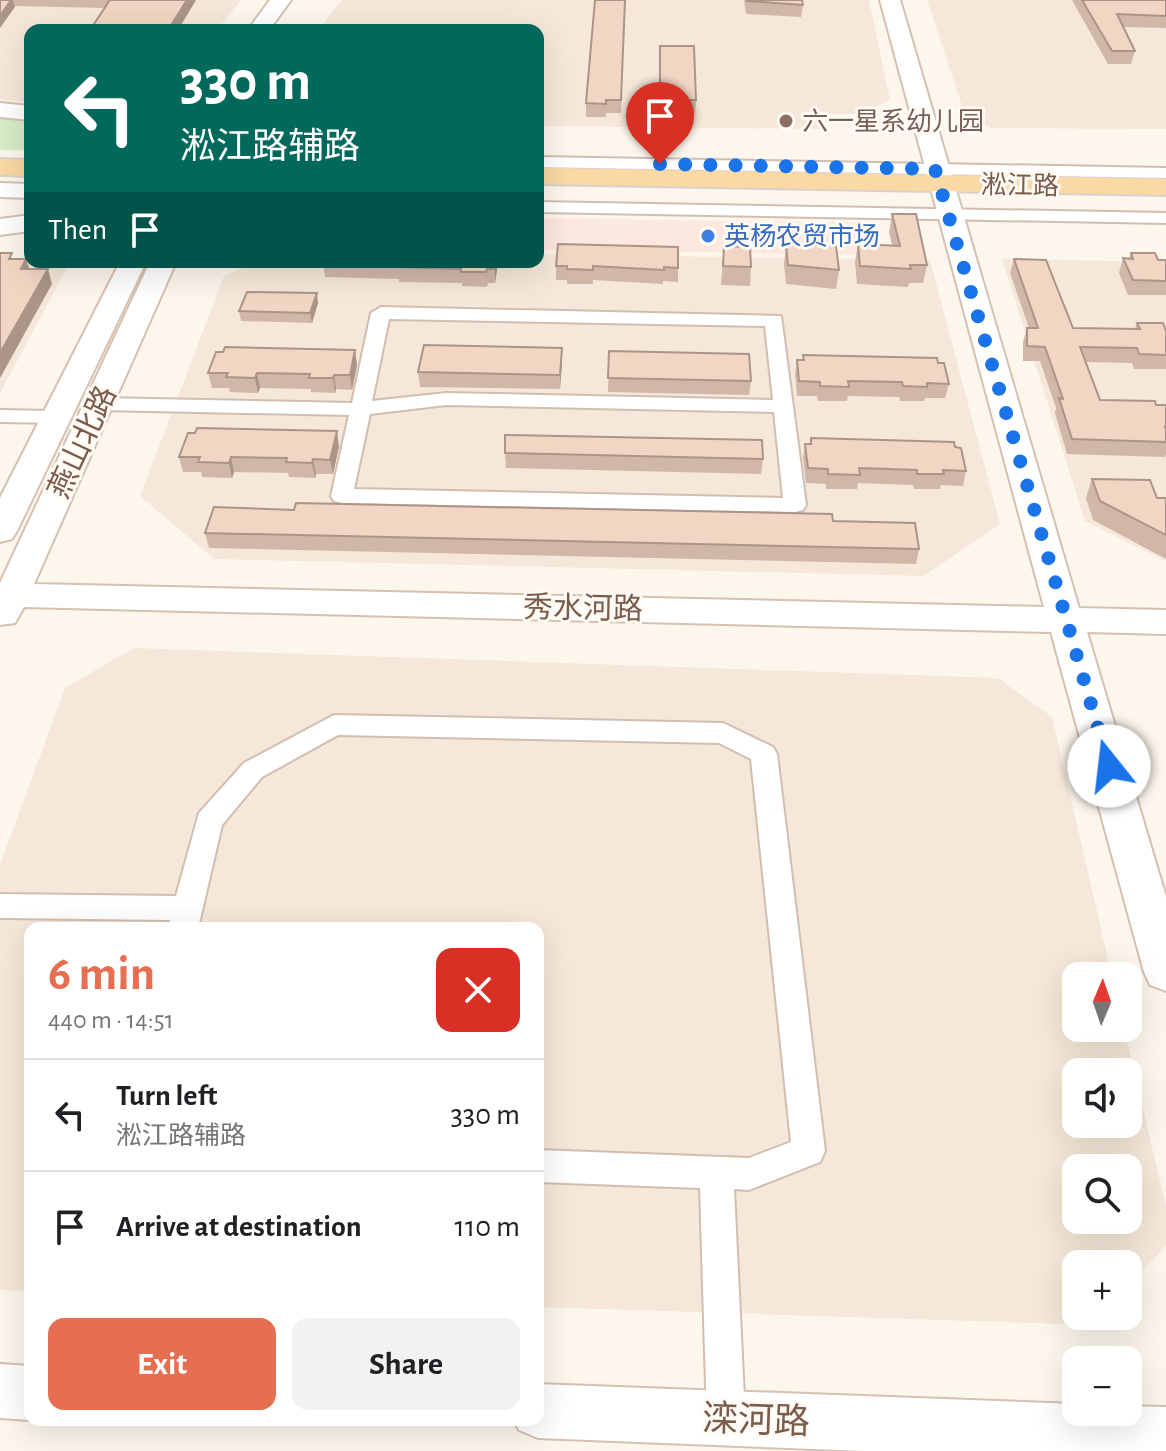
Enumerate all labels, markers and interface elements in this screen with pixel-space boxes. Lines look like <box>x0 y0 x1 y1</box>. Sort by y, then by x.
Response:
text: 330 m <box>180 54 311 110</box>
icon: left <box>48 56 152 160</box>
pin <box>626 82 694 164</box>
icon: arrive <box>638 94 682 138</box>
place label: 六一星系幼儿园 <box>802 108 984 135</box>
marker: 六一星系幼儿园 <box>777 112 795 130</box>
text: 淞江路辅路 <box>180 129 360 165</box>
street label: 淞江路 <box>981 171 1059 200</box>
icon: arrive <box>123 208 167 252</box>
text: Then <box>48 215 107 245</box>
place label: 英杨农贸市场 <box>724 222 880 250</box>
marker: 英杨农贸市场 <box>699 227 717 245</box>
street label: 燕山北路 <box>42 381 122 503</box>
street label: 秀水河路 <box>523 591 643 625</box>
position arrow <box>1067 724 1151 808</box>
button: close <box>436 948 520 1032</box>
text: 6 min <box>48 951 155 999</box>
north arrow <box>1062 962 1142 1042</box>
map controls <box>1062 962 1142 1426</box>
text: 440 m · 14:51 <box>48 1007 174 1033</box>
button: sound <box>1062 1058 1142 1138</box>
text: Turn left <box>116 1081 217 1111</box>
icon: left <box>48 1093 92 1137</box>
text: 330 m <box>450 1100 520 1130</box>
text: 淞江路辅路 <box>116 1123 246 1149</box>
button: search <box>1062 1154 1142 1234</box>
icon: arrive <box>48 1205 92 1249</box>
text: Arrive at destination <box>116 1212 362 1242</box>
text: 110 m <box>455 1212 520 1242</box>
button: + <box>1062 1250 1142 1330</box>
button: Exit <box>48 1318 276 1410</box>
button: Share <box>292 1318 520 1410</box>
button: − <box>1062 1346 1142 1426</box>
street label: 滦河路 <box>701 1399 811 1441</box>

